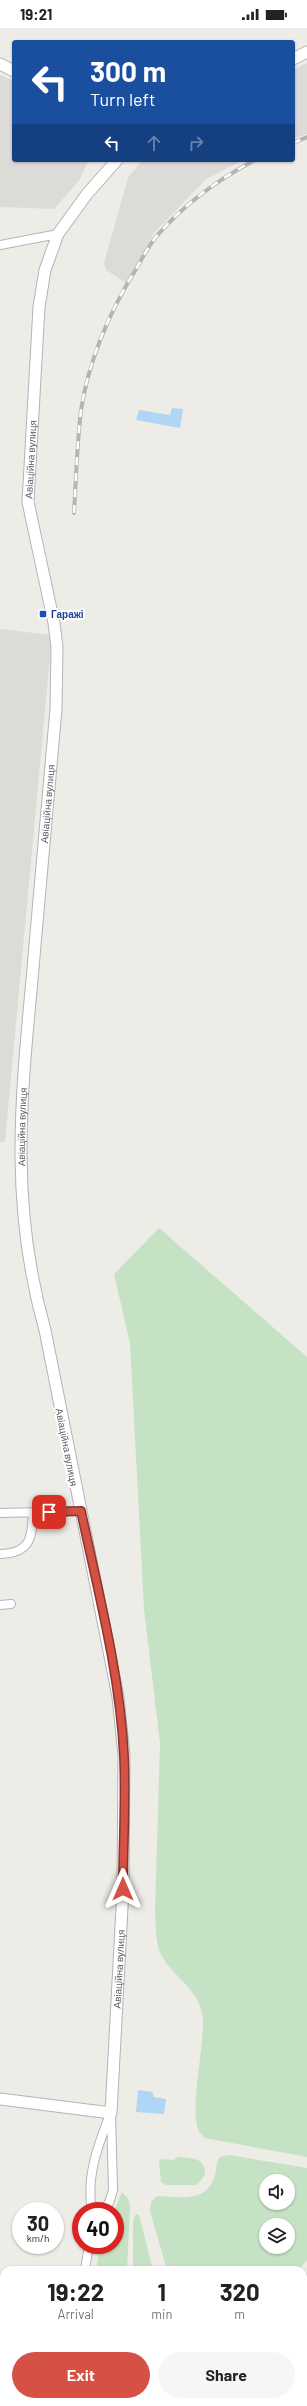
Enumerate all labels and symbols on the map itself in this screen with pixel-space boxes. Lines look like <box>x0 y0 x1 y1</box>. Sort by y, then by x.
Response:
street label: Авіаційна вулиця <box>22 420 39 499</box>
place label: Гаражі <box>51 608 84 620</box>
marker: Гаражі <box>38 609 48 619</box>
street label: Авіаційна вулиця <box>38 764 57 844</box>
street label: Авіаційна вулиця <box>15 1087 29 1166</box>
street label: Авіаційна вулиця <box>54 1407 80 1487</box>
pin <box>32 1495 66 1529</box>
position arrow <box>102 1868 144 1910</box>
street label: Авіаційна вулиця <box>111 1929 127 2009</box>
speed limit sign: 40 <box>72 2202 124 2254</box>

